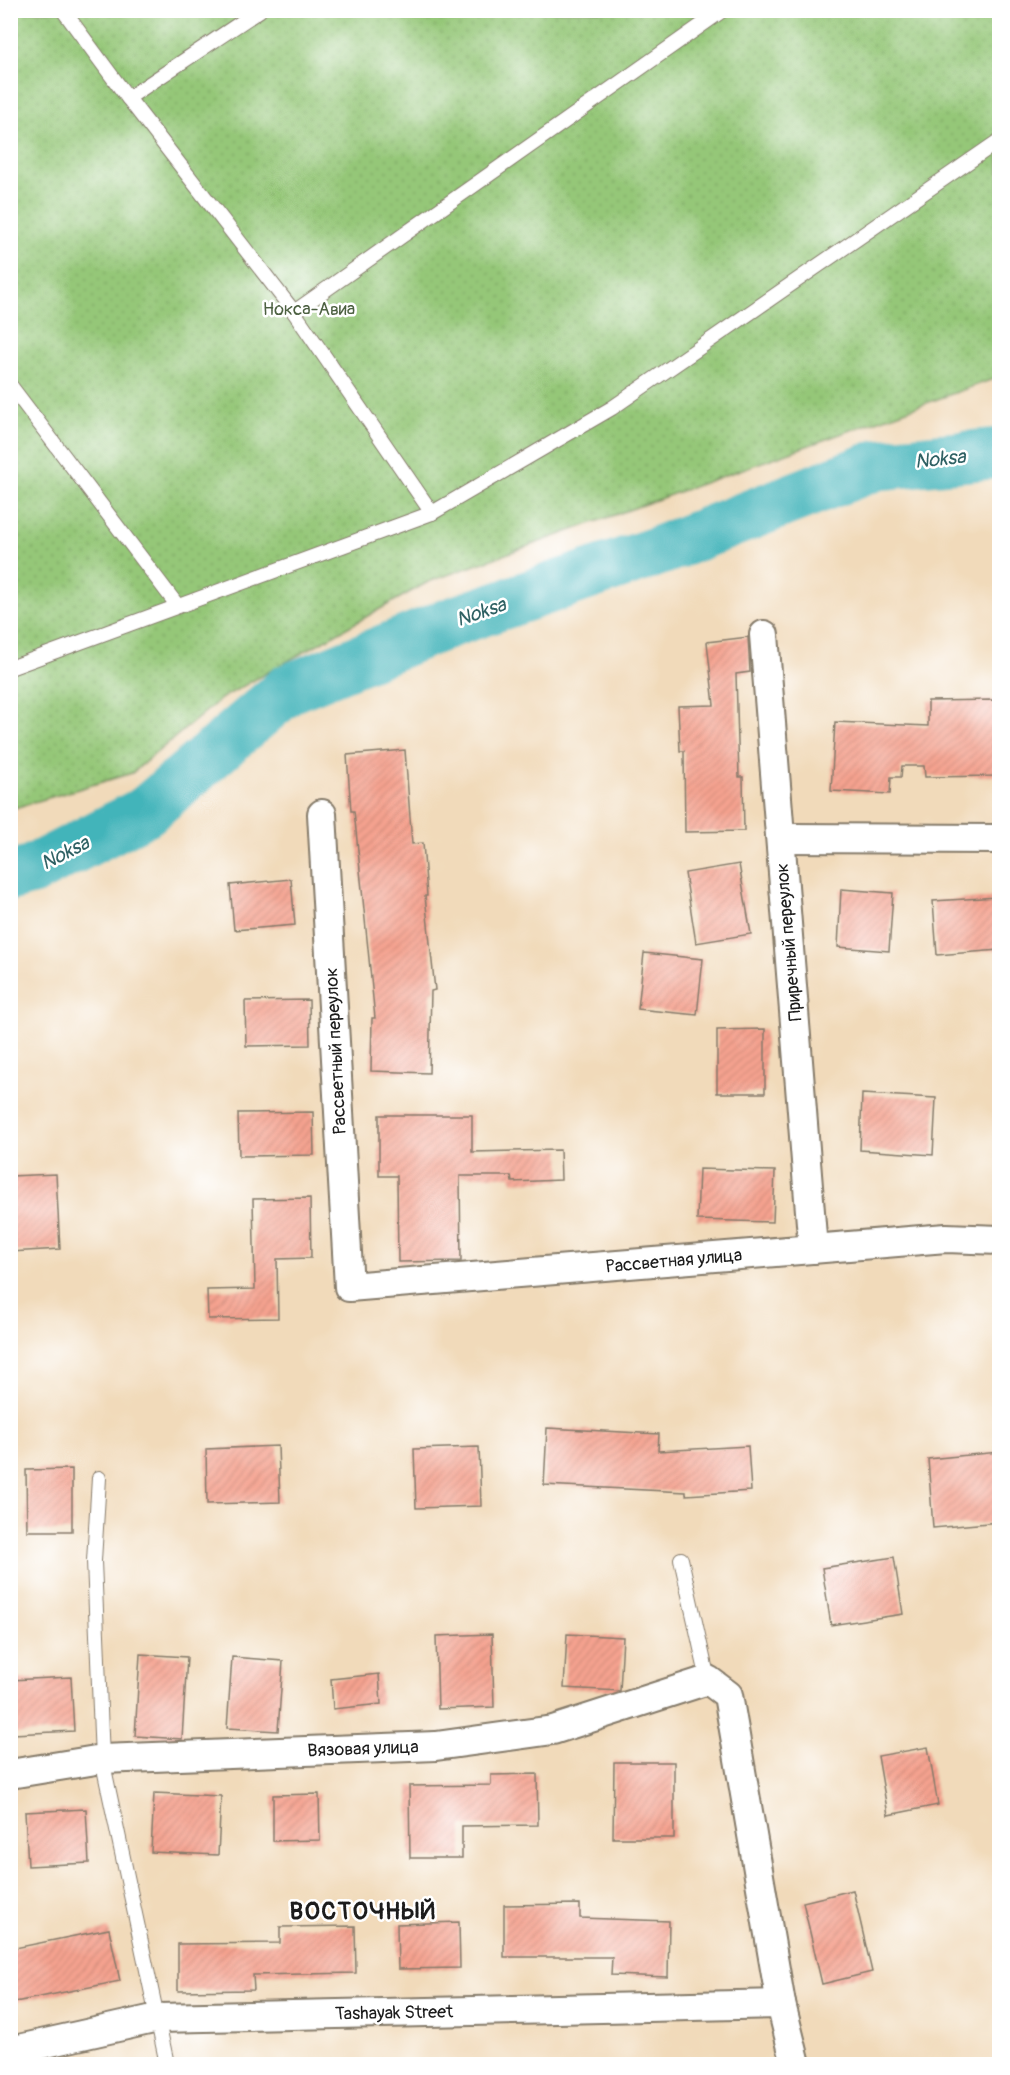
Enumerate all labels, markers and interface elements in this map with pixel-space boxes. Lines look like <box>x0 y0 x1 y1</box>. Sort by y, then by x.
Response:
park label: Нокса-Авиа <box>263 298 355 321</box>
water label: Noksa <box>913 444 968 474</box>
water label: Noksa <box>453 591 511 632</box>
water label: Noksa <box>37 830 95 876</box>
street label: Приречный переулок <box>771 862 807 1022</box>
street label: Рассветный переулок <box>320 967 352 1135</box>
street label: Рассветная улица <box>605 1244 743 1278</box>
street label: Вязовая улица <box>307 1736 419 1762</box>
district label: ВОСТОЧНЫЙ <box>290 1897 436 1926</box>
street label: Tashayak Street <box>335 2000 454 2026</box>

